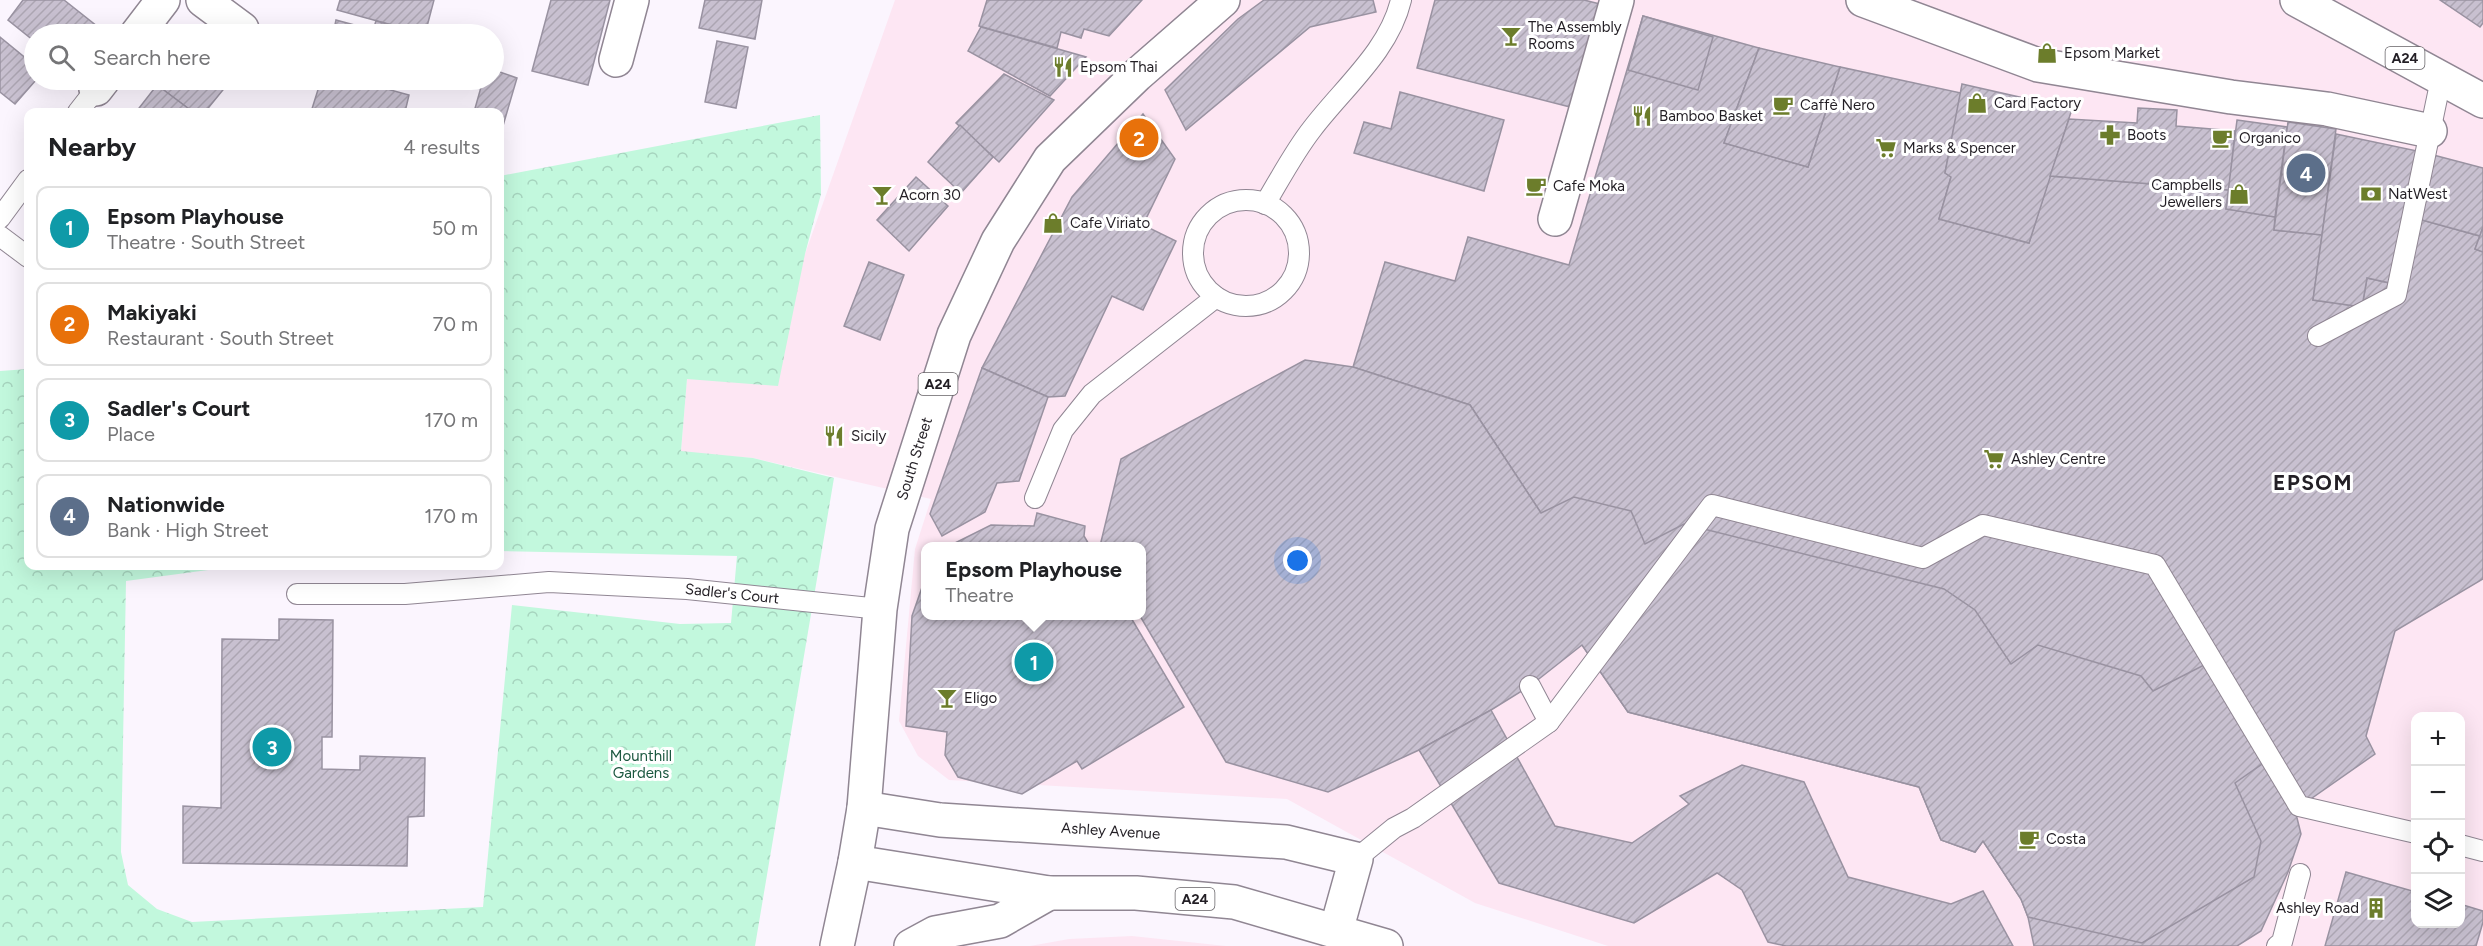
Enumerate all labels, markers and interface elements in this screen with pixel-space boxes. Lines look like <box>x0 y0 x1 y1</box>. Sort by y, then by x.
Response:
place label: The Assembly Rooms <box>1528 18 1622 53</box>
search box <box>24 24 504 90</box>
bar icon: The Assembly Rooms <box>1499 24 1523 48</box>
icon: search <box>45 41 78 74</box>
shop icon: Epsom Market <box>2035 41 2059 65</box>
text: Search here <box>93 44 211 71</box>
place label: Epsom Market <box>2064 44 2161 62</box>
road number: A24 <box>2386 47 2424 69</box>
restaurant icon: Epsom Thai <box>1051 55 1075 79</box>
place label: Epsom Thai <box>1080 58 1158 76</box>
shop icon: Card Factory <box>1965 91 1989 115</box>
cafe icon: Caffè Nero <box>1771 93 1795 117</box>
place label: Card Factory <box>1994 94 2081 112</box>
place label: Caffè Nero <box>1800 96 1875 114</box>
restaurant icon: Bamboo Basket <box>1630 104 1654 128</box>
place label: Bamboo Basket <box>1659 107 1764 125</box>
pin: 2 <box>1120 116 1158 160</box>
pharmacy icon: Boots <box>2098 123 2122 147</box>
place label: Boots <box>2127 126 2166 144</box>
cafe icon: Organico <box>2210 126 2234 150</box>
place label: Organico <box>2239 129 2301 147</box>
text: Nearby <box>48 131 136 163</box>
text: 4 results <box>403 135 480 159</box>
supermarket icon: Marks & Spencer <box>1874 136 1898 160</box>
place label: Marks & Spencer <box>1903 139 2016 157</box>
pin: 4 <box>2286 150 2326 195</box>
cafe icon: Cafe Moka <box>1524 174 1548 198</box>
place label: Campbells Jewellers <box>2151 176 2222 211</box>
place label: Cafe Moka <box>1553 177 1625 195</box>
shop icon: Campbells Jewellers <box>2227 182 2251 206</box>
bank icon: NatWest <box>2359 182 2383 206</box>
bar icon: Acorn 30 <box>870 183 894 207</box>
place label: NatWest <box>2388 185 2448 203</box>
place label: Acorn 30 <box>899 186 961 204</box>
text: Epsom Playhouse <box>107 203 284 230</box>
shop icon: Cafe Viriato <box>1041 211 1065 235</box>
place label: Cafe Viriato <box>1070 214 1151 232</box>
text: 1 <box>65 216 74 240</box>
text: 50 m <box>432 216 478 240</box>
text: Theatre · South Street <box>107 230 305 254</box>
text: Makiyaki <box>107 299 197 326</box>
text: 2 <box>64 312 75 336</box>
text: 70 m <box>432 312 478 336</box>
text: Restaurant · South Street <box>107 326 334 350</box>
road number: A24 <box>918 373 958 395</box>
text: Sadler's Court <box>107 395 250 422</box>
text: 3 <box>64 408 75 432</box>
text: 170 m <box>424 408 478 432</box>
street label: South Street <box>893 415 936 502</box>
text: Place <box>107 422 155 446</box>
restaurant icon: Sicily <box>822 424 846 448</box>
place label: Sicily <box>851 427 887 445</box>
supermarket icon: Ashley Centre <box>1982 447 2006 471</box>
place label: Ashley Centre <box>2011 450 2106 468</box>
district label: EPSOM <box>2273 470 2353 495</box>
text: Nationwide <box>107 491 225 518</box>
text: 4 <box>63 504 76 528</box>
text: 170 m <box>424 504 478 528</box>
text: Bank · High Street <box>107 518 269 542</box>
popup <box>921 542 1146 620</box>
your location <box>1283 546 1312 575</box>
text: Epsom Playhouse <box>945 556 1122 583</box>
street label: Sadler's Court <box>684 580 780 608</box>
text: Theatre <box>945 583 1014 607</box>
pin: 1 <box>1014 640 1054 684</box>
bar icon: Eligo <box>935 686 959 710</box>
place label: Eligo <box>964 689 997 707</box>
map controls <box>2411 712 2465 928</box>
button: + <box>2411 712 2465 766</box>
pin: 3 <box>252 724 292 770</box>
park label: Mounthill Gardens <box>610 747 672 782</box>
button: − <box>2411 766 2465 820</box>
street label: Ashley Avenue <box>1061 819 1161 843</box>
button: locate <box>2411 820 2465 874</box>
cafe icon: Costa <box>2017 827 2041 851</box>
place label: Costa <box>2046 830 2086 848</box>
button: layers <box>2411 874 2465 928</box>
road number: A24 <box>1176 888 1214 910</box>
building icon: Ashley Road <box>2364 896 2388 920</box>
place label: Ashley Road <box>2276 899 2359 917</box>

